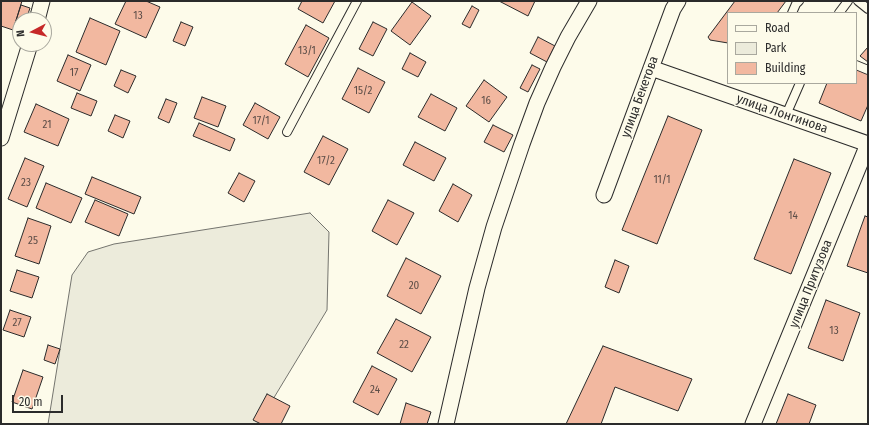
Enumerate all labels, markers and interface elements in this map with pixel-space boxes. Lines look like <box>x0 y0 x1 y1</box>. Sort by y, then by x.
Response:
house number: 13 <box>133 9 143 23</box>
north arrow <box>12 12 52 52</box>
legend <box>727 12 857 84</box>
text: Road <box>765 21 790 35</box>
text: N <box>14 29 27 37</box>
text: Park <box>765 41 786 55</box>
house number: 13/1 <box>298 44 316 58</box>
street label: улица Бекетова <box>618 54 662 140</box>
text: Building <box>765 61 805 75</box>
house number: 17 <box>70 66 78 80</box>
house number: 15/2 <box>354 84 372 98</box>
street label: улица Лонгинова <box>734 91 830 137</box>
house number: 16 <box>481 94 491 108</box>
house number: 17/1 <box>252 114 270 128</box>
house number: 21 <box>43 118 51 132</box>
house number: 17/2 <box>317 154 335 168</box>
house number: 11/1 <box>653 173 671 187</box>
house number: 23 <box>21 176 31 190</box>
house number: 14 <box>788 209 798 223</box>
house number: 25 <box>28 234 38 248</box>
street label: улица Притузова <box>786 238 836 330</box>
house number: 20 <box>409 279 419 293</box>
house number: 27 <box>12 316 22 330</box>
house number: 13 <box>829 324 839 338</box>
house number: 22 <box>399 338 409 352</box>
house number: 24 <box>370 383 380 397</box>
scale bar <box>14 387 65 413</box>
text: 20 m <box>19 395 43 409</box>

